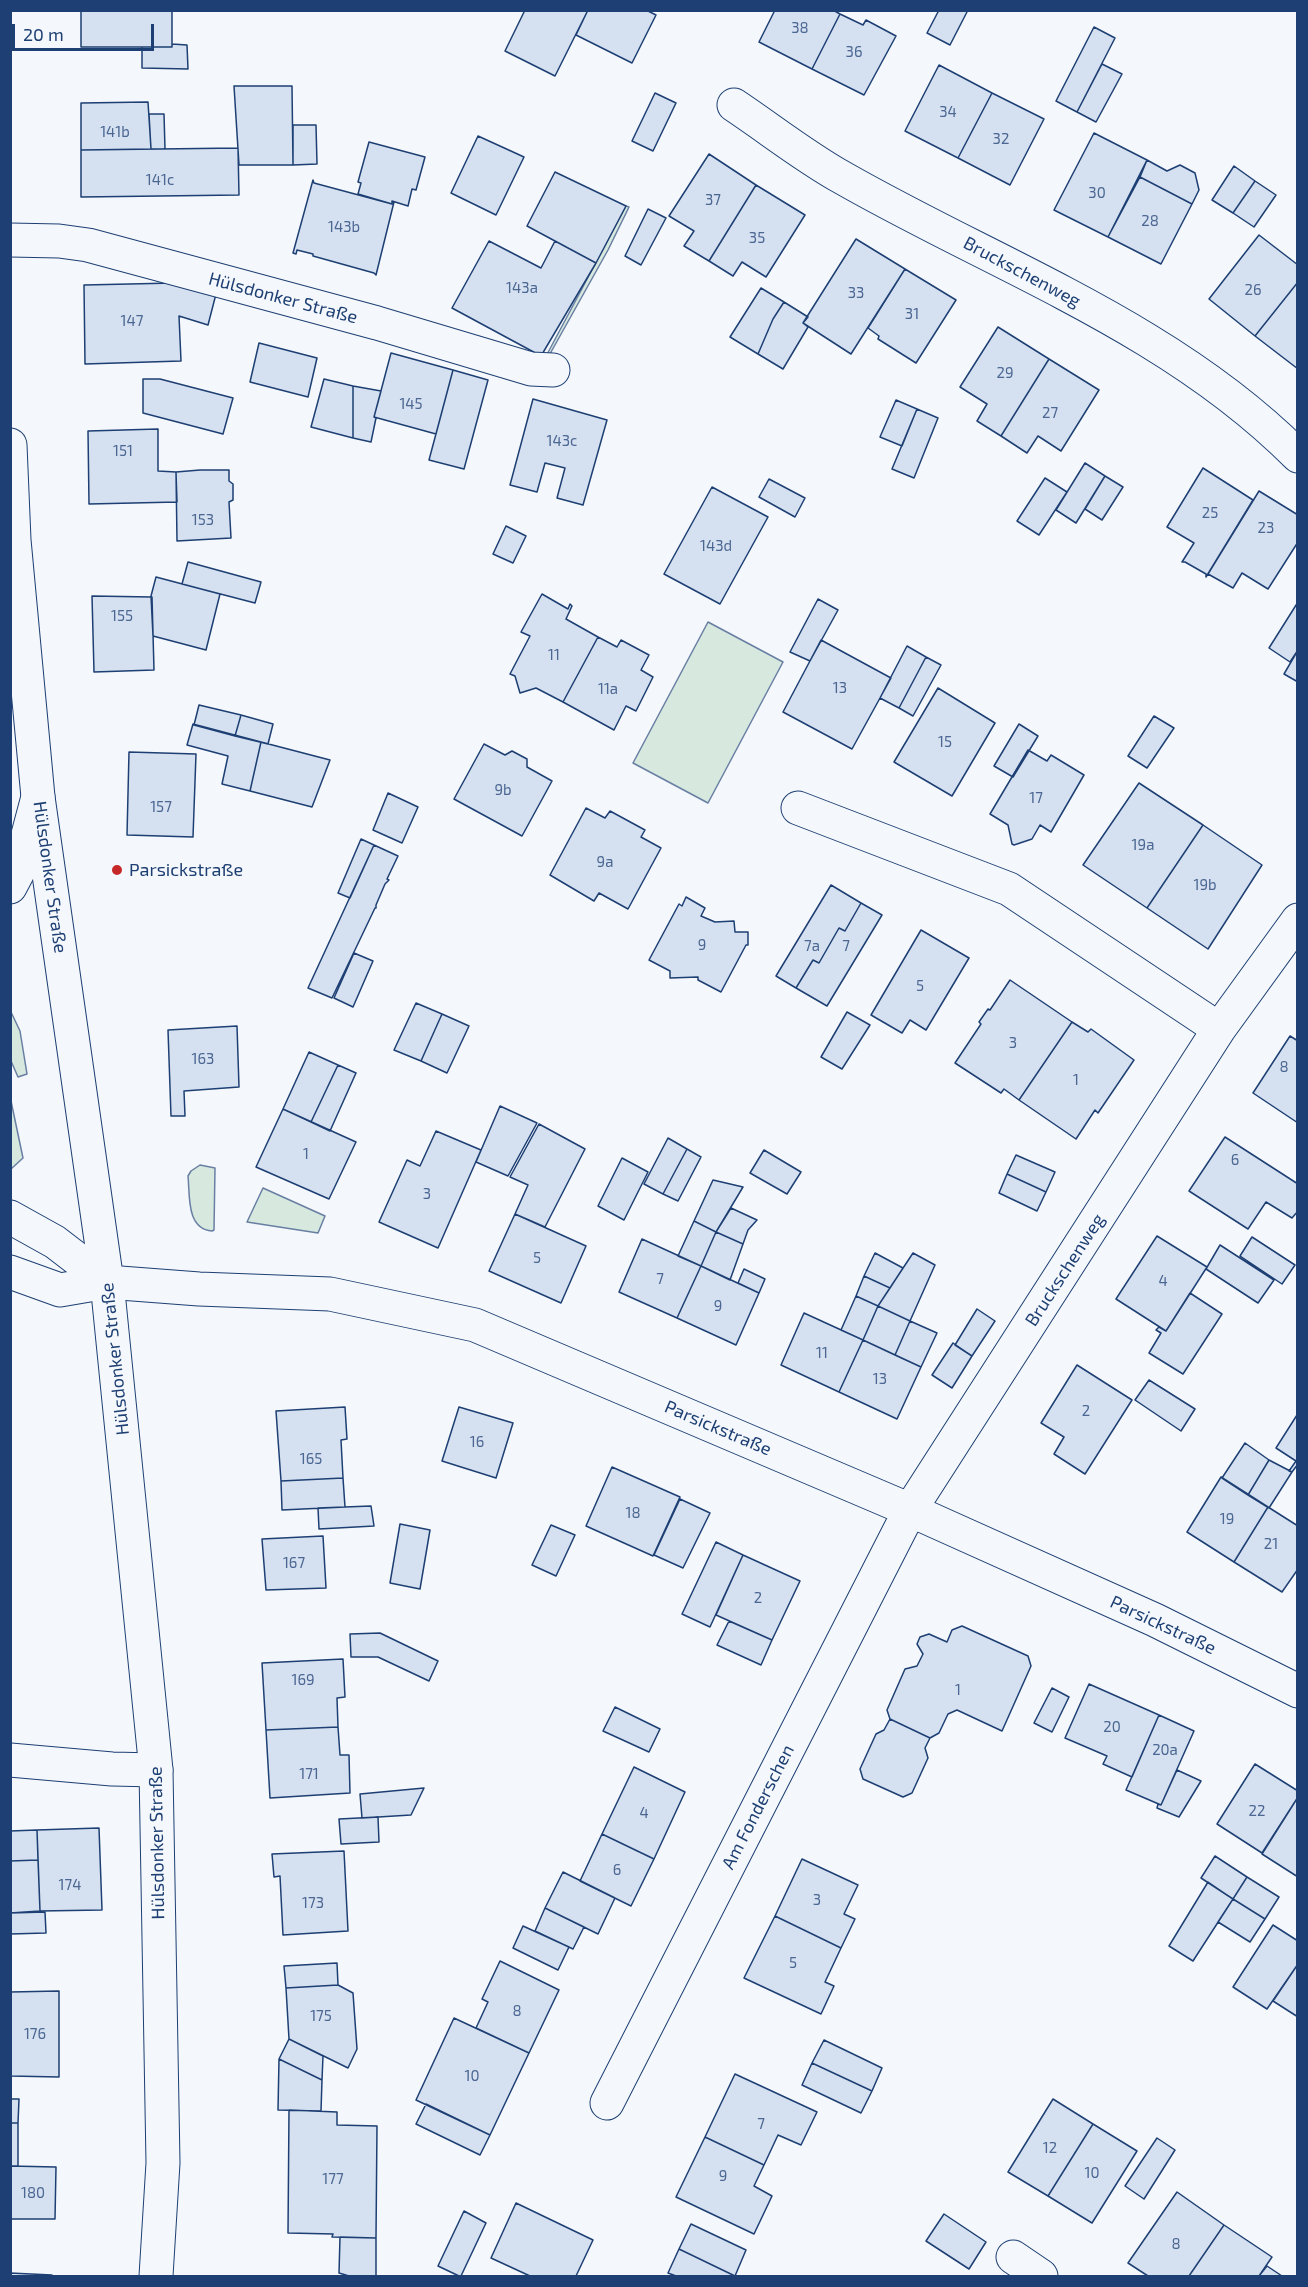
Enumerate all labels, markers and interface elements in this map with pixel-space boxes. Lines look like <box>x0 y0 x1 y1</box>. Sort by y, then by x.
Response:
scale bar <box>15 12 158 50</box>
house number: 38 <box>791 19 809 37</box>
text: 20 m <box>23 23 64 45</box>
house number: 36 <box>846 43 862 61</box>
house number: 34 <box>939 103 957 121</box>
house number: 141b <box>100 123 130 141</box>
house number: 32 <box>993 130 1009 148</box>
house number: 141c <box>146 171 174 189</box>
house number: 30 <box>1088 184 1106 202</box>
house number: 37 <box>705 191 721 209</box>
house number: 28 <box>1141 212 1159 230</box>
house number: 143b <box>328 218 360 236</box>
house number: 35 <box>749 229 765 247</box>
street label: Bruckschenweg <box>960 232 1084 312</box>
street label: Hülsdonker Straße <box>206 268 360 328</box>
house number: 143a <box>506 279 538 297</box>
house number: 26 <box>1244 281 1262 299</box>
house number: 33 <box>848 284 864 302</box>
house number: 31 <box>905 305 919 323</box>
house number: 147 <box>121 312 143 330</box>
house number: 29 <box>996 364 1014 382</box>
house number: 145 <box>399 395 423 413</box>
house number: 27 <box>1042 404 1058 422</box>
house number: 143c <box>547 432 577 450</box>
house number: 151 <box>113 442 133 460</box>
house number: 25 <box>1202 504 1218 522</box>
house number: 153 <box>192 511 214 529</box>
house number: 23 <box>1258 519 1274 537</box>
house number: 143d <box>700 537 732 555</box>
house number: 155 <box>111 607 133 625</box>
house number: 11 <box>548 646 560 664</box>
house number: 13 <box>833 679 847 697</box>
house number: 11a <box>598 680 618 698</box>
house number: 15 <box>938 733 952 751</box>
house number: 9b <box>494 781 512 799</box>
house number: 17 <box>1029 789 1043 807</box>
house number: 157 <box>150 798 172 816</box>
street label: Hülsdonker Straße <box>29 800 71 954</box>
house number: 19a <box>1132 836 1154 854</box>
house number: 9a <box>597 853 613 871</box>
place label: Parsickstraße <box>129 859 243 881</box>
marker: Parsickstraße <box>110 863 124 877</box>
house number: 19b <box>1193 876 1217 894</box>
house number: 9 <box>698 936 706 954</box>
house number: 7a <box>804 937 820 955</box>
house number: 7 <box>842 937 850 955</box>
house number: 5 <box>916 977 924 995</box>
house number: 3 <box>1009 1034 1017 1052</box>
house number: 163 <box>192 1050 214 1068</box>
house number: 8 <box>1279 1058 1289 1076</box>
house number: 1 <box>1073 1071 1079 1089</box>
house number: 1 <box>303 1145 309 1163</box>
house number: 6 <box>1231 1151 1239 1169</box>
house number: 3 <box>423 1185 431 1203</box>
street label: Bruckschenweg <box>1021 1210 1109 1330</box>
house number: 5 <box>533 1249 541 1267</box>
house number: 7 <box>656 1270 664 1288</box>
house number: 4 <box>1158 1272 1168 1290</box>
street label: Hülsdonker Straße <box>96 1282 134 1436</box>
house number: 9 <box>714 1297 722 1315</box>
house number: 11 <box>816 1344 828 1362</box>
house number: 13 <box>873 1370 887 1388</box>
street label: Parsickstraße <box>661 1396 775 1460</box>
house number: 2 <box>1082 1402 1090 1420</box>
house number: 16 <box>470 1433 484 1451</box>
house number: 165 <box>300 1450 322 1468</box>
house number: 18 <box>625 1504 641 1522</box>
house number: 19 <box>1220 1510 1234 1528</box>
house number: 21 <box>1264 1535 1278 1553</box>
house number: 167 <box>283 1554 305 1572</box>
house number: 2 <box>754 1589 762 1607</box>
street label: Parsickstraße <box>1107 1591 1219 1659</box>
house number: 169 <box>291 1671 315 1689</box>
house number: 1 <box>955 1681 961 1699</box>
house number: 20 <box>1103 1718 1121 1736</box>
street label: Am Fonderschen <box>717 1741 799 1873</box>
house number: 20a <box>1152 1741 1178 1759</box>
house number: 171 <box>299 1765 319 1783</box>
street label: Hülsdonker Straße <box>145 1766 169 1920</box>
house number: 22 <box>1249 1802 1265 1820</box>
house number: 4 <box>639 1804 649 1822</box>
house number: 6 <box>613 1861 621 1879</box>
house number: 174 <box>59 1876 81 1894</box>
house number: 3 <box>813 1891 821 1909</box>
house number: 173 <box>302 1894 324 1912</box>
house number: 5 <box>789 1954 797 1972</box>
house number: 8 <box>512 2002 522 2020</box>
house number: 175 <box>310 2007 332 2025</box>
house number: 176 <box>24 2025 46 2043</box>
house number: 10 <box>464 2067 480 2085</box>
house number: 7 <box>757 2115 765 2133</box>
house number: 12 <box>1043 2139 1057 2157</box>
house number: 10 <box>1084 2164 1100 2182</box>
house number: 9 <box>719 2167 727 2185</box>
house number: 177 <box>322 2170 344 2188</box>
house number: 180 <box>21 2184 45 2202</box>
house number: 8 <box>1171 2235 1181 2253</box>

